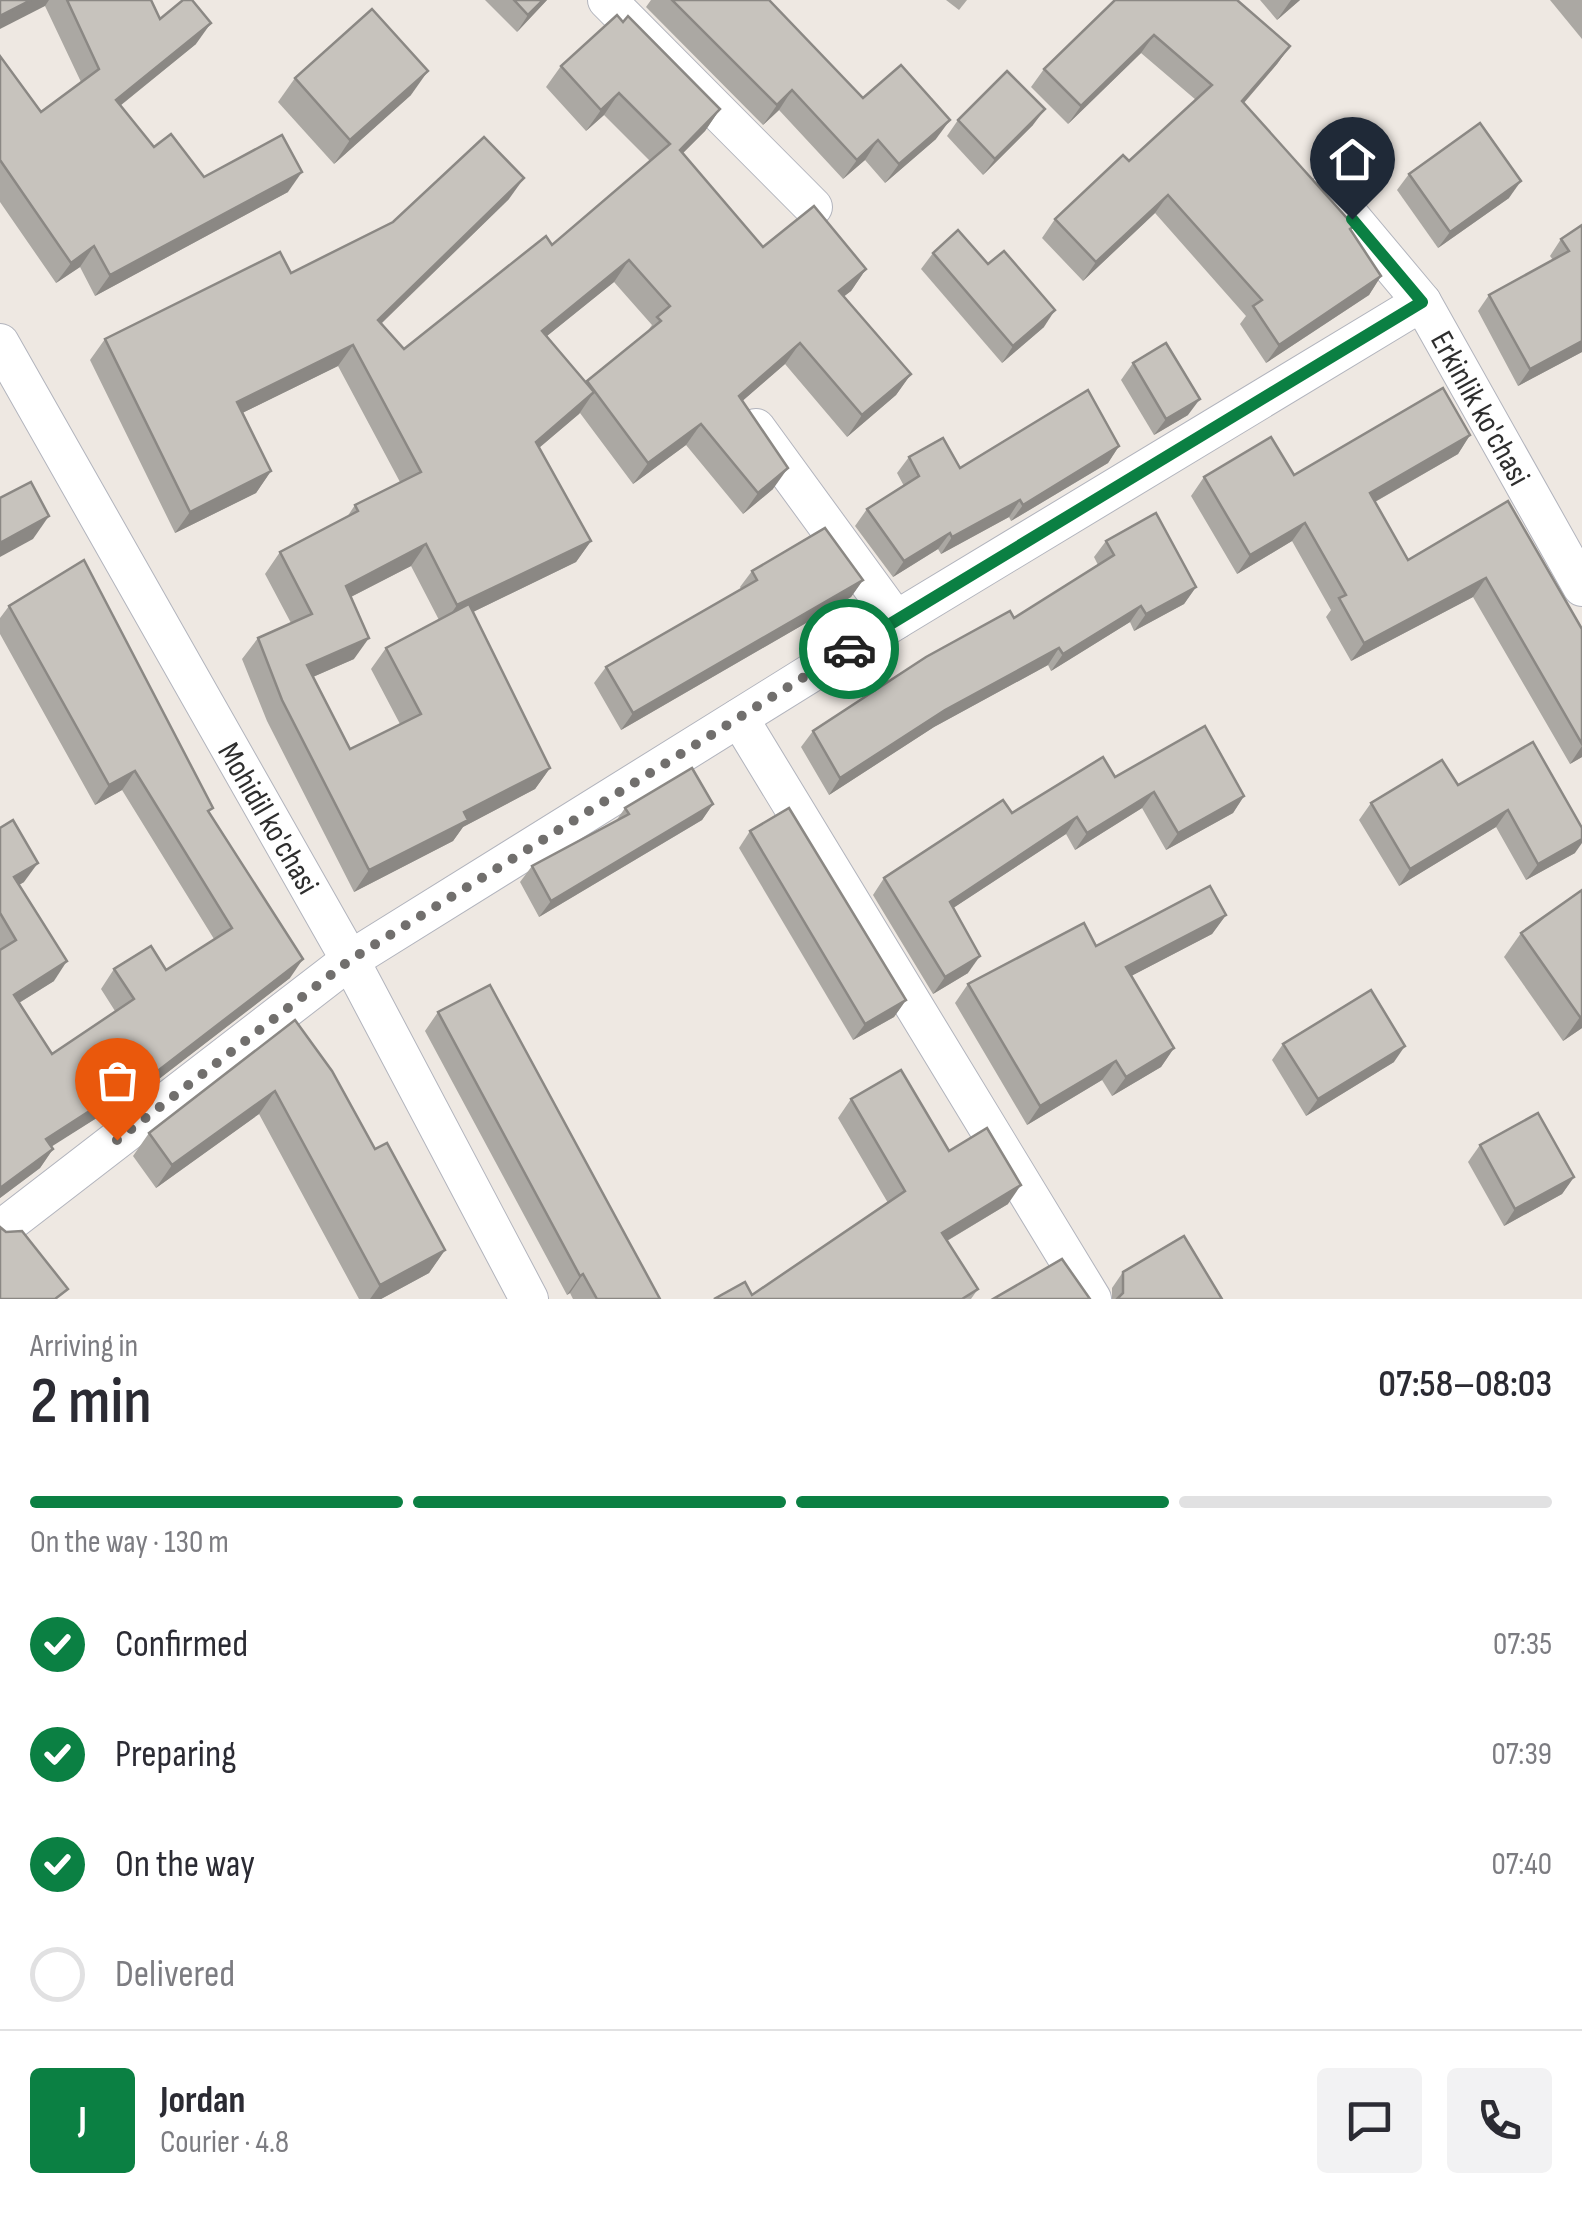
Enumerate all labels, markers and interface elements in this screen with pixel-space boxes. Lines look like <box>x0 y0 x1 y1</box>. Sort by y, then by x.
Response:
pin <box>1310 117 1395 220</box>
icon: home <box>1325 132 1380 187</box>
street label: Erkinlik ko'chasi <box>1421 325 1538 493</box>
courier <box>799 599 899 699</box>
icon: car <box>822 622 877 677</box>
street label: Mohidil ko'chasi <box>209 736 327 901</box>
pin <box>75 1038 160 1141</box>
icon: bag <box>90 1053 145 1108</box>
text: Arriving in <box>30 1327 138 1366</box>
text: 07:58–08:03 <box>1378 1362 1552 1407</box>
text: 2 min <box>30 1364 152 1442</box>
text: On the way · 130 m <box>30 1523 229 1562</box>
icon: check <box>30 1617 85 1672</box>
text: Confirmed <box>115 1622 248 1667</box>
text: 07:35 <box>1493 1625 1552 1664</box>
icon: check <box>30 1727 85 1782</box>
text: Preparing <box>115 1732 236 1777</box>
text: 07:39 <box>1492 1735 1552 1774</box>
icon: check <box>30 1837 85 1892</box>
text: On the way <box>115 1842 255 1887</box>
text: 07:40 <box>1492 1845 1552 1884</box>
text: Delivered <box>115 1952 235 1997</box>
button: chat <box>1317 2068 1422 2173</box>
button: phone <box>1447 2068 1552 2173</box>
text: Jordan <box>160 2078 245 2123</box>
text: J <box>78 2098 87 2143</box>
text: Courier · 4.8 <box>160 2123 289 2162</box>

